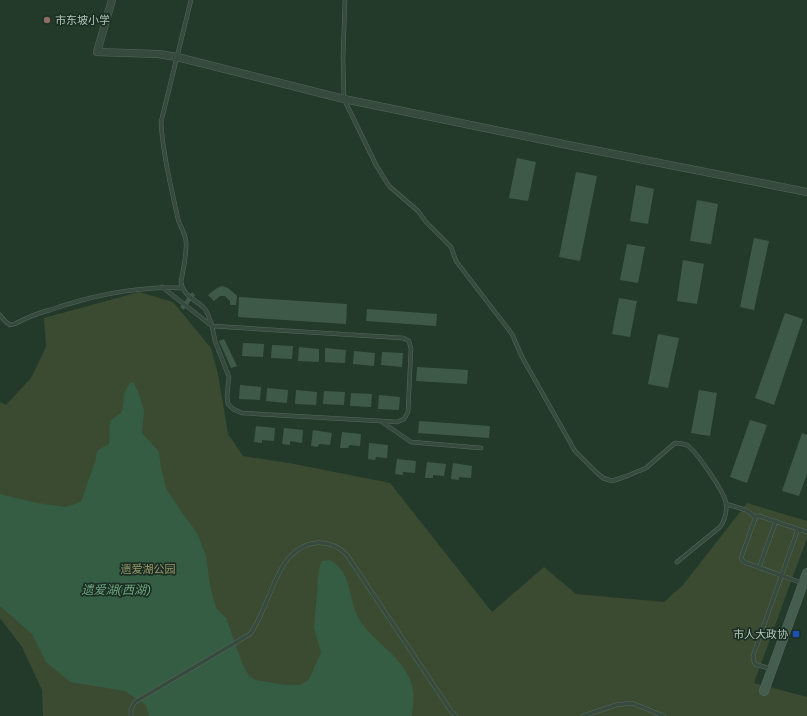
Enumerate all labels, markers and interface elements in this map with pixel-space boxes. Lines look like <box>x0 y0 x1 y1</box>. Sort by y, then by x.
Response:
place label: 市东坡小学 <box>55 13 110 27</box>
marker: 市东坡小学 <box>42 15 52 25</box>
park label: 遗爱湖公园 <box>121 562 176 576</box>
water label: 遗爱湖(西湖) <box>82 582 151 598</box>
place label: 市人大政协 <box>733 627 788 641</box>
marker: 市人大政协 <box>791 629 801 639</box>

